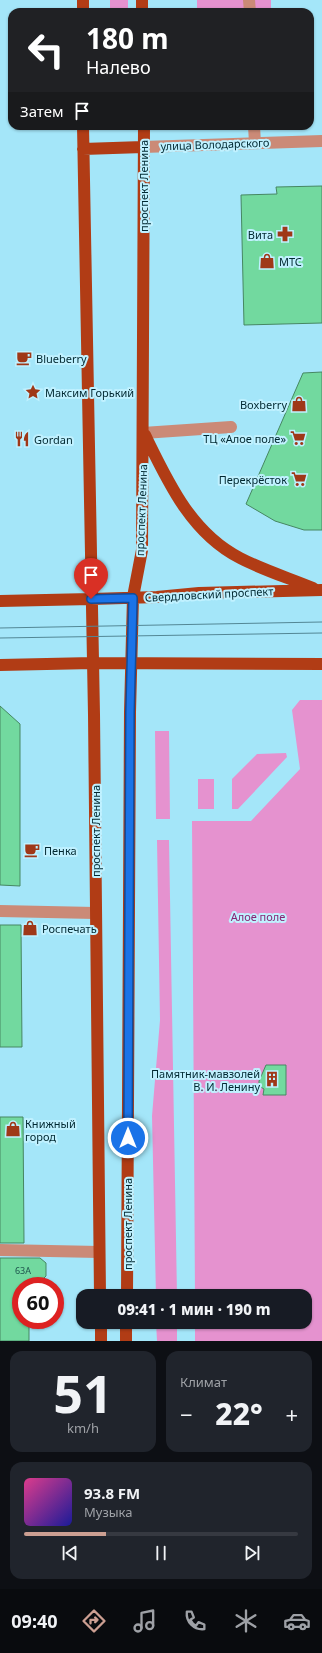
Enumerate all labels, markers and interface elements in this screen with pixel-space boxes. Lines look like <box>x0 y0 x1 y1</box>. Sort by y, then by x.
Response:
text: 180 m <box>86 19 169 57</box>
icon: left <box>20 24 72 76</box>
text: Налево <box>86 55 151 79</box>
icon: arrive <box>71 100 93 122</box>
text: Затем <box>20 101 63 121</box>
street label: улица Володарского <box>160 135 270 153</box>
street label: проспект Ленина <box>136 140 151 232</box>
pharmacy icon: Вита <box>276 225 294 243</box>
place label: Вита <box>248 227 273 242</box>
shop icon: МТС <box>258 252 276 270</box>
place label: МТС <box>279 254 302 269</box>
cafe icon: Blueberry <box>15 349 33 367</box>
place label: Blueberry <box>36 351 87 366</box>
place icon: Максим Горький <box>24 383 42 401</box>
place label: Максим Горький <box>45 385 134 400</box>
shop icon: Boxberry <box>290 395 308 413</box>
place label: Boxberry <box>240 397 287 412</box>
supermarket icon: ТЦ «Алое поле» <box>289 429 307 447</box>
restaurant icon: Gordan <box>13 430 31 448</box>
place label: ТЦ «Алое поле» <box>203 431 286 446</box>
place label: Gordan <box>34 432 73 447</box>
street label: проспект Ленина <box>132 464 150 556</box>
supermarket icon: Перекрёсток <box>290 470 308 488</box>
place label: Перекрёсток <box>219 472 287 487</box>
pin <box>74 558 108 599</box>
icon: arrive <box>80 564 102 586</box>
street label: Свердловский проспект <box>144 583 274 605</box>
street label: проспект Ленина <box>88 785 103 877</box>
cafe icon: Пенка <box>23 841 41 859</box>
place label: Пенка <box>44 843 77 858</box>
park label: Алое поле <box>231 909 285 924</box>
shop icon: Роспечать <box>21 919 39 937</box>
place label: Роспечать <box>42 921 97 936</box>
place label: Памятник-мавзолей В. И. Ленину <box>151 1066 260 1094</box>
building icon: Памятник-мавзолей В. И. Ленину <box>263 1070 281 1088</box>
place label: Книжный город <box>25 1116 76 1144</box>
position arrow <box>107 1117 149 1159</box>
shop icon: Книжный город <box>4 1120 22 1138</box>
street label: проспект Ленина <box>120 1178 135 1270</box>
house number: 63А <box>15 1264 31 1277</box>
speed limit sign: 60 <box>12 1277 64 1329</box>
text: 09:41 · 1 мин · 190 m <box>117 1299 271 1319</box>
text: 51 <box>53 1357 113 1428</box>
text: Климат <box>180 1373 227 1391</box>
text: 22° <box>215 1393 263 1434</box>
text: − <box>180 1399 193 1429</box>
text: + <box>285 1399 298 1429</box>
text: km/h <box>67 1419 99 1437</box>
text: 93.8 FM <box>84 1483 140 1503</box>
text: Музыка <box>84 1503 133 1521</box>
icon: previous <box>59 1542 81 1564</box>
icon: pause <box>150 1542 172 1564</box>
icon: next <box>241 1542 263 1564</box>
icon: directions <box>80 1607 108 1635</box>
icon: music <box>131 1607 159 1635</box>
icon: phone <box>181 1607 209 1635</box>
icon: climate <box>232 1607 260 1635</box>
icon: car <box>283 1607 311 1635</box>
text: 09:40 <box>11 1609 58 1633</box>

